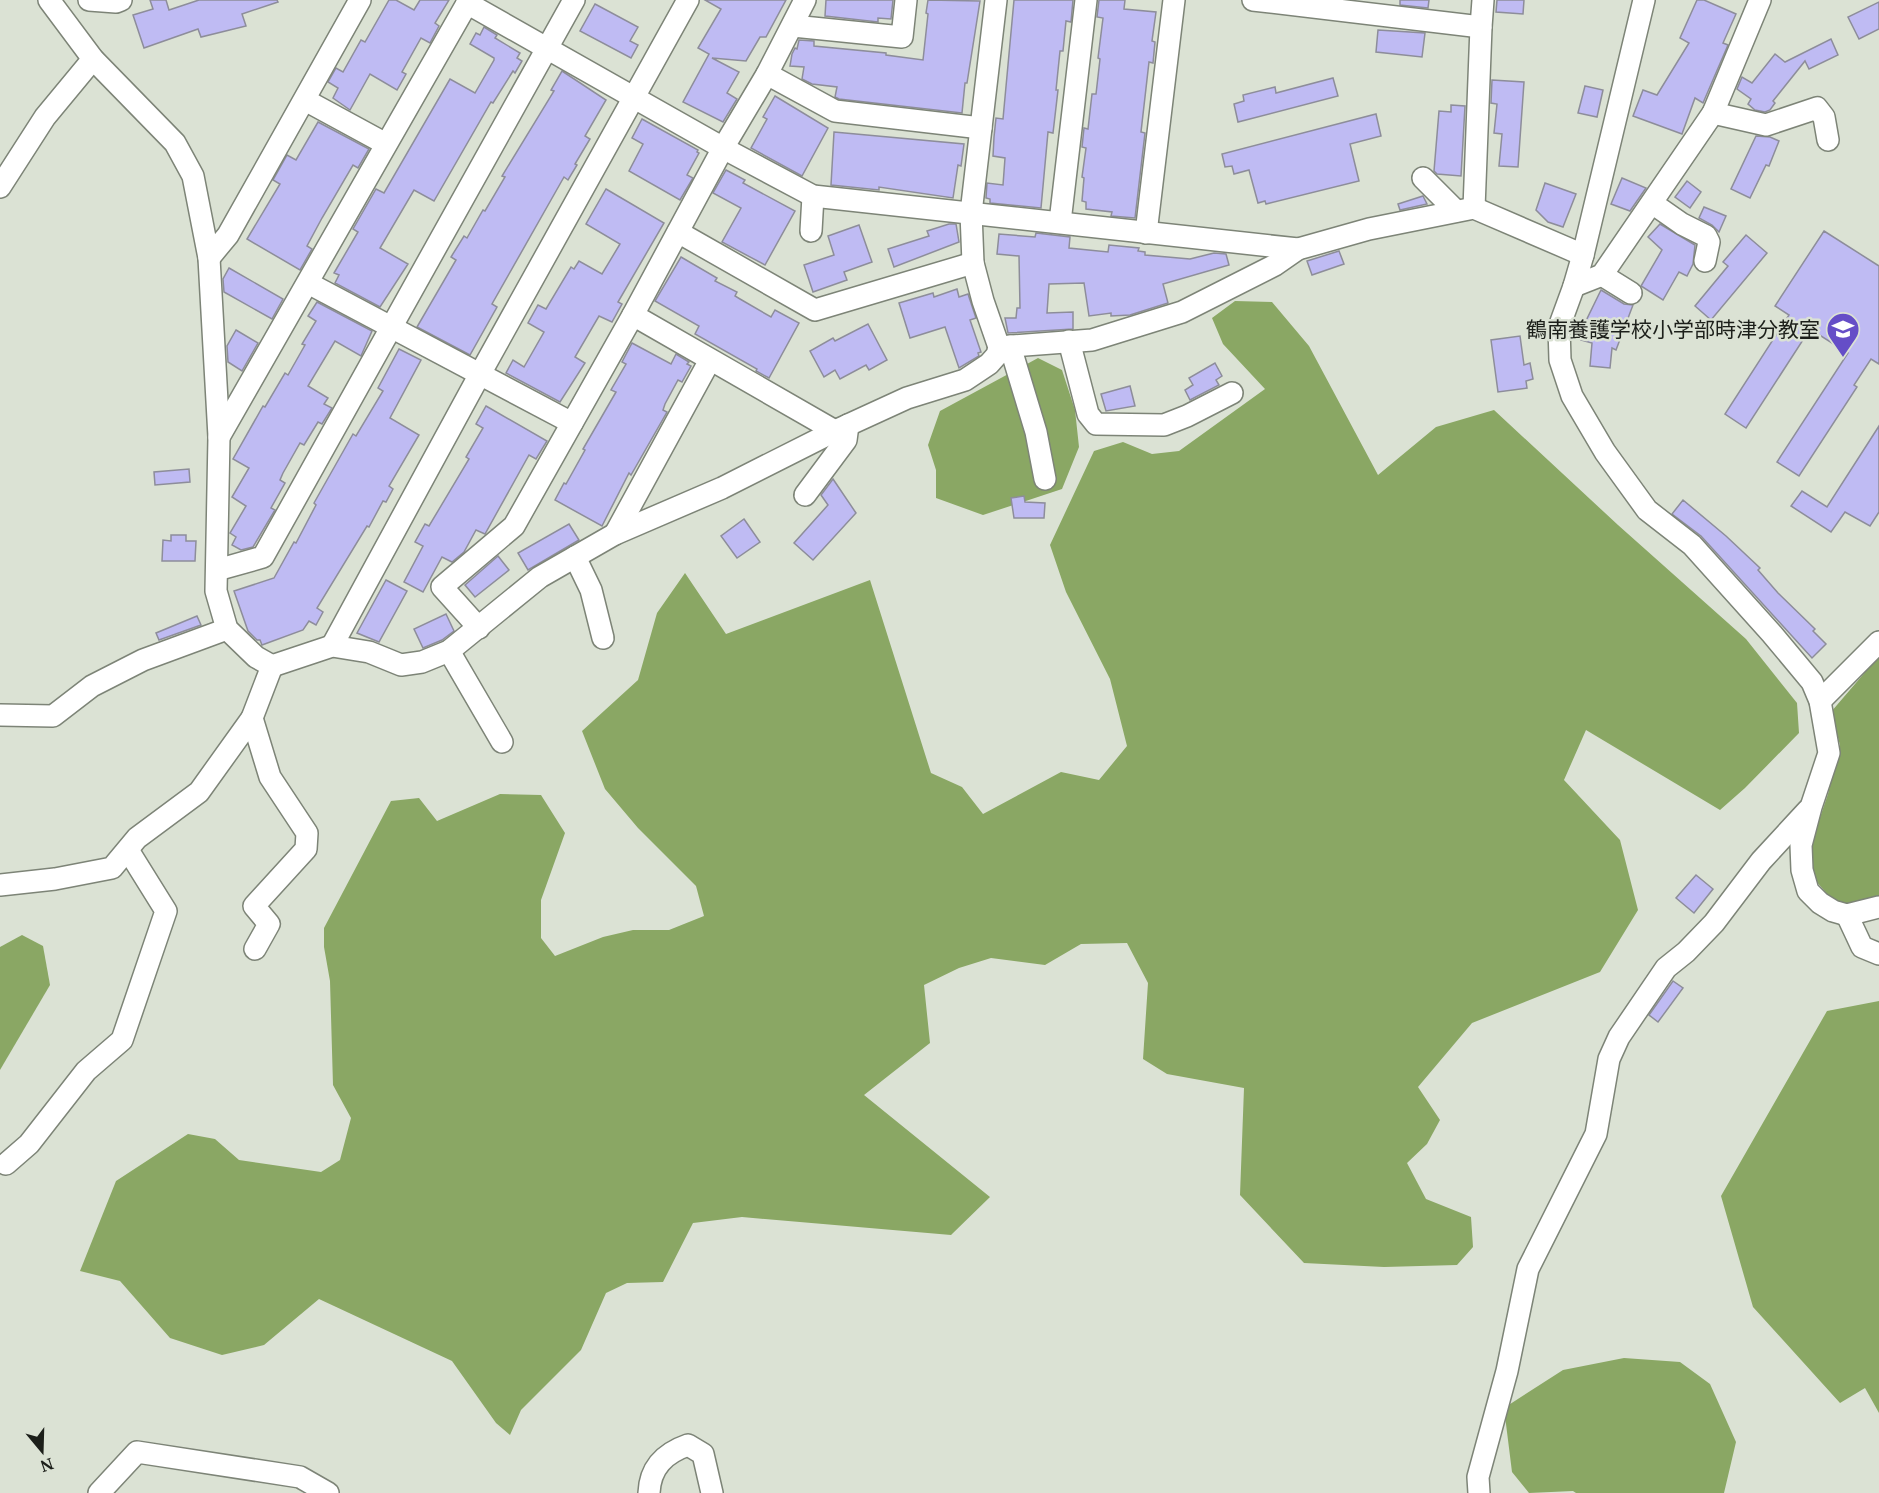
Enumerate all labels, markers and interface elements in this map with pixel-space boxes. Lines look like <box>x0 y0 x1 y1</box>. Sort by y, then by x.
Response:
school or university icon: 鶴南養護学校小学部時津分教室 <box>1825 311 1861 358</box>
place label: 鶴南養護学校小学部時津分教室 <box>1526 315 1820 343</box>
north arrow <box>12 1421 72 1481</box>
text: N <box>37 1453 56 1478</box>

